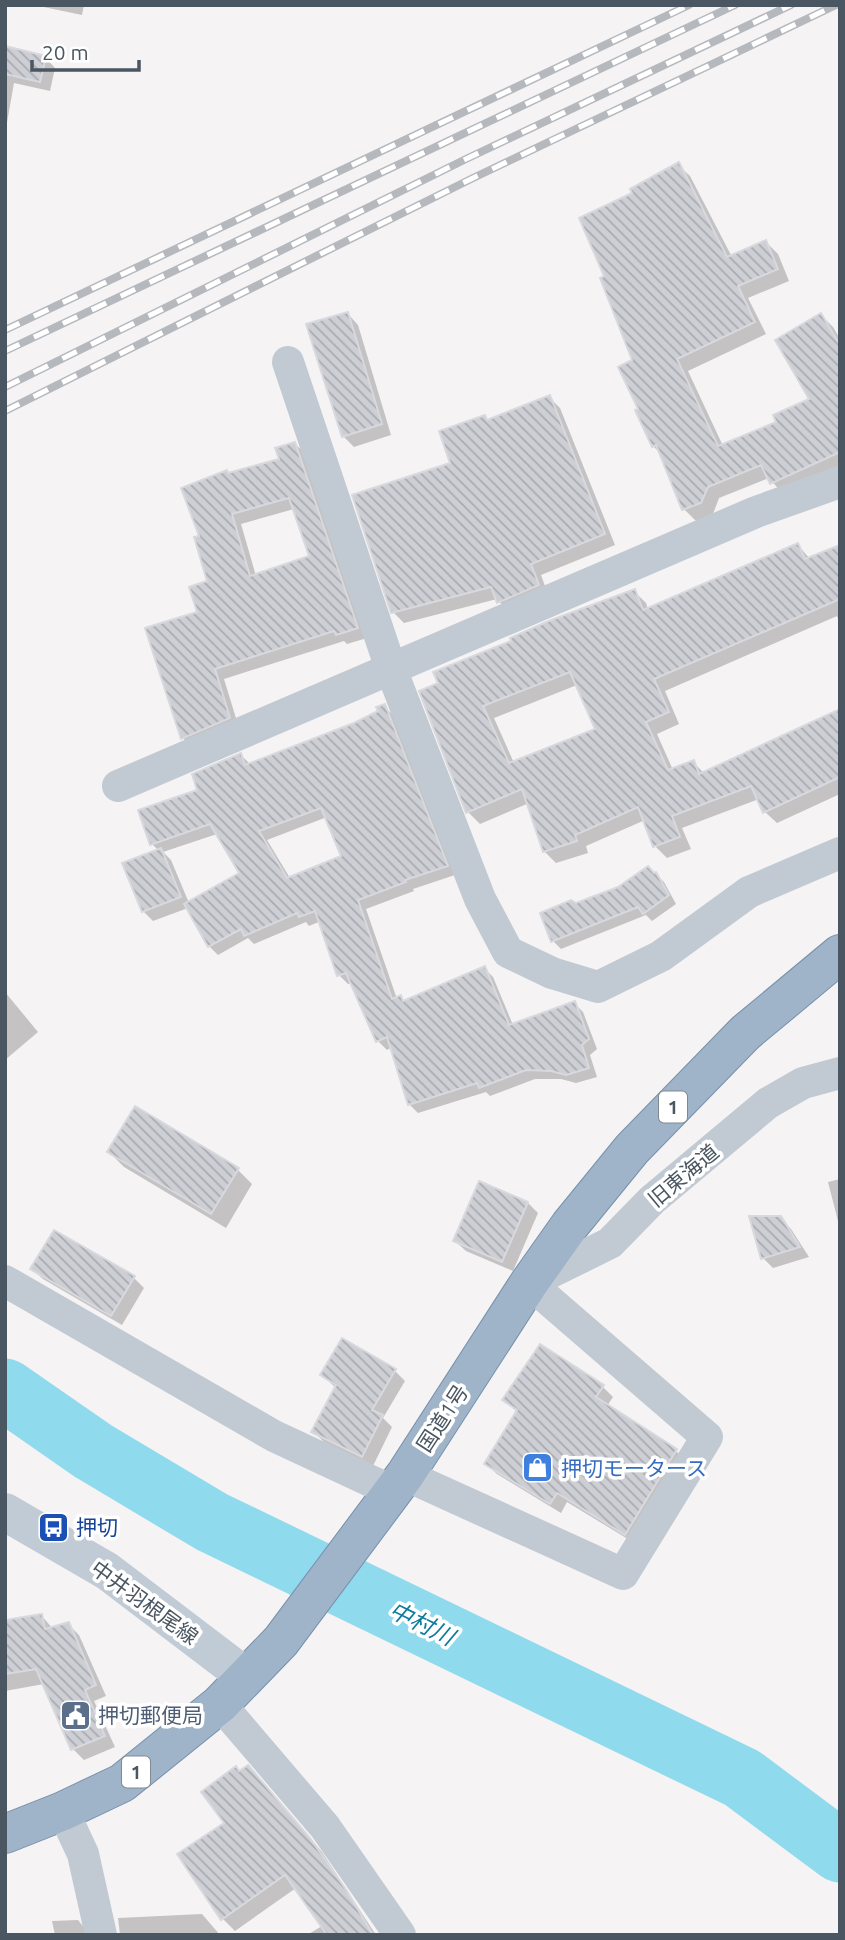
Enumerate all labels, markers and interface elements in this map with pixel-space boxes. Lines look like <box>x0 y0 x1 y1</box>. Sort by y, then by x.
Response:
scale bar <box>32 28 138 72</box>
text: 20 m <box>42 40 89 64</box>
road number: 1 <box>659 1092 687 1122</box>
street label: 旧東海道 <box>643 1139 723 1211</box>
street label: 国道1号 <box>412 1380 472 1456</box>
shop icon: 押切モータース <box>521 1451 555 1485</box>
place label: 押切モータース <box>561 1456 707 1480</box>
bus stop icon: 押切 <box>36 1510 70 1544</box>
place label: 押切 <box>76 1515 118 1539</box>
street label: 中井羽根尾線 <box>87 1555 203 1649</box>
water label: 中村川 <box>386 1597 461 1651</box>
public building icon: 押切郵便局 <box>58 1698 92 1732</box>
place label: 押切郵便局 <box>98 1703 203 1727</box>
road number: 1 <box>122 1756 150 1788</box>

